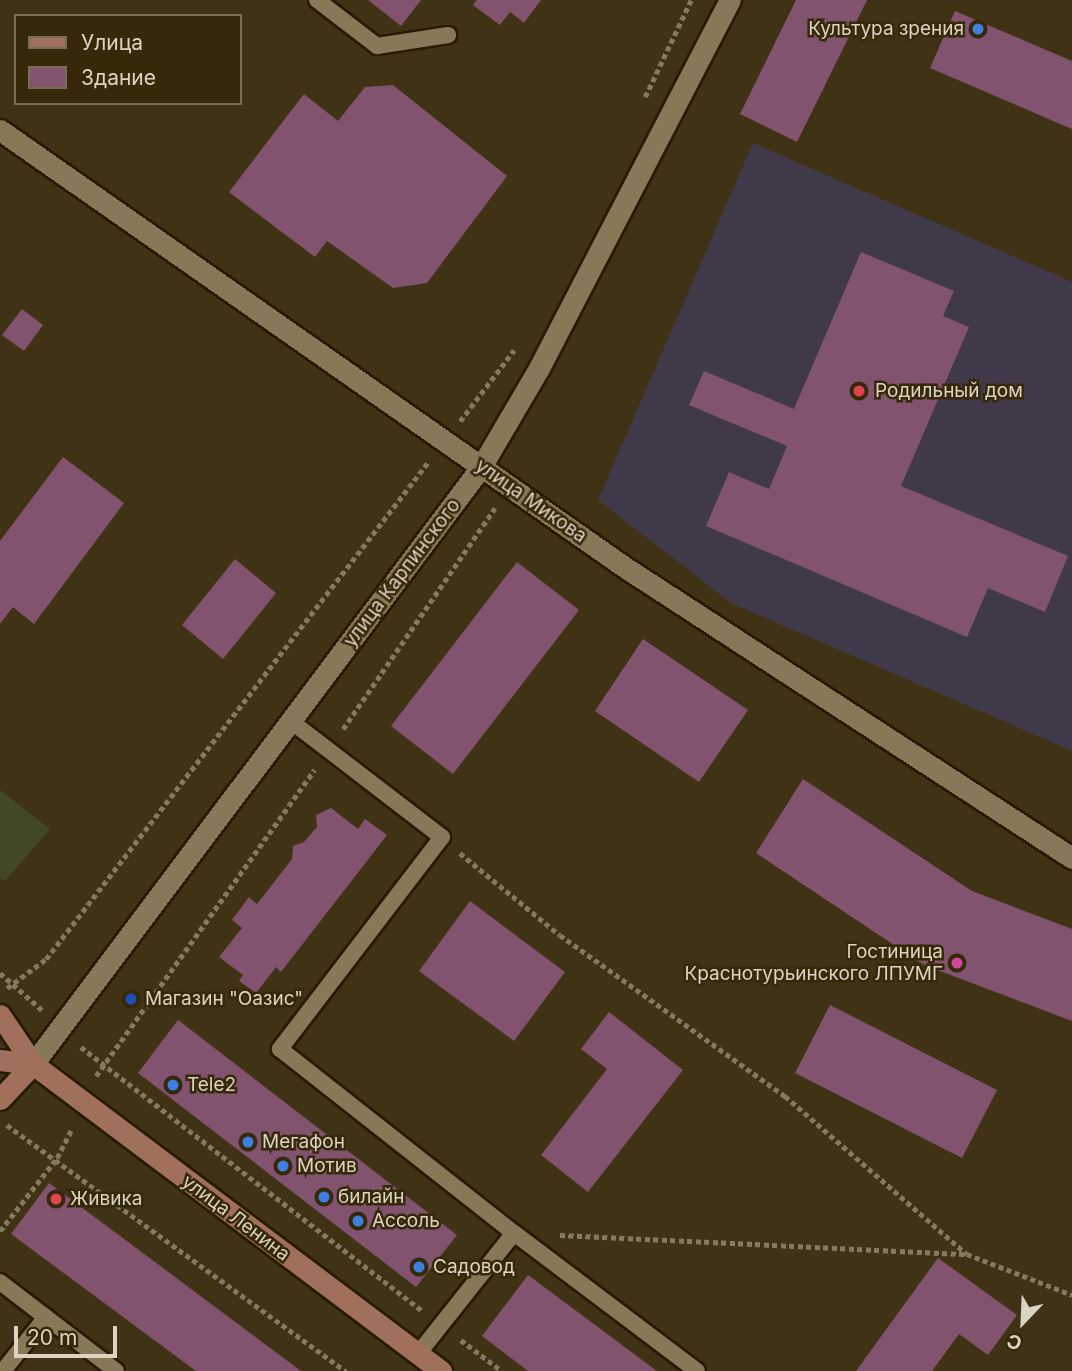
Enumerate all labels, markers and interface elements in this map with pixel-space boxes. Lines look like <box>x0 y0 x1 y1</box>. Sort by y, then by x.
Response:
legend <box>14 14 242 105</box>
place label: Культура зрения <box>808 18 964 40</box>
marker: Культура зрения <box>970 21 986 37</box>
text: Улица <box>81 30 143 55</box>
text: Здание <box>81 65 156 90</box>
place label: Родильный дом <box>875 380 1023 402</box>
marker: Родильный дом <box>849 381 869 401</box>
street label: улица Микова <box>471 454 591 548</box>
street label: улица Карпинского <box>339 494 465 652</box>
place label: Гостиница Краснотурьинского ЛПУМГ <box>684 941 943 985</box>
marker: Гостиница Краснотурьинского ЛПУМГ <box>949 955 965 971</box>
place label: Магазин "Оазис" <box>145 988 303 1010</box>
marker: Магазин "Оазис" <box>123 991 139 1007</box>
place label: Tele2 <box>187 1074 236 1096</box>
marker: Tele2 <box>165 1077 181 1093</box>
place label: Мегафон <box>262 1131 345 1153</box>
marker: Мегафон <box>240 1134 256 1150</box>
place label: Мотив <box>297 1155 357 1177</box>
marker: Мотив <box>275 1158 291 1174</box>
street label: улица Ленина <box>178 1170 294 1266</box>
place label: билайн <box>338 1186 405 1208</box>
place label: Живика <box>70 1188 142 1210</box>
marker: билайн <box>316 1189 332 1205</box>
marker: Живика <box>48 1191 64 1207</box>
place label: Ассоль <box>372 1210 440 1232</box>
marker: Ассоль <box>350 1213 366 1229</box>
place label: Садовод <box>433 1256 515 1278</box>
marker: Садовод <box>411 1259 427 1275</box>
north arrow <box>988 1287 1058 1357</box>
scale bar <box>18 1312 121 1356</box>
text: 20 m <box>27 1325 77 1350</box>
text: С <box>1004 1328 1026 1355</box>

